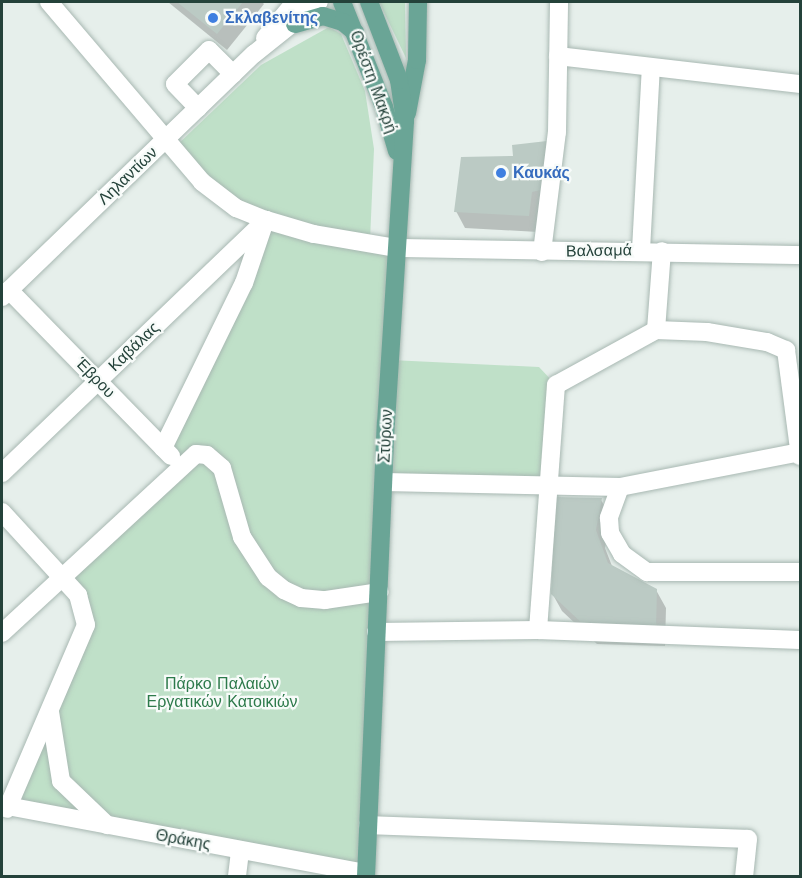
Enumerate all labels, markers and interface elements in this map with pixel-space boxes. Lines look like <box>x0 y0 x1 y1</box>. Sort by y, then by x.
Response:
place label: Σκλαβενίτης <box>225 8 318 28</box>
marker: Σκλαβενίτης <box>206 11 220 25</box>
street label: Ορέστη Μακρή <box>346 28 400 136</box>
street label: Ληλαντίων <box>94 143 162 209</box>
place label: Καυκάς <box>513 163 570 183</box>
marker: Καυκάς <box>494 166 508 180</box>
street label: Βαλσαμά <box>566 241 632 261</box>
street label: Καβάλας <box>105 318 163 376</box>
street label: Έβρου <box>71 354 119 402</box>
street label: Στύρων <box>375 409 397 463</box>
park label: Πάρκο Παλαιών Εργατικών Κατοικιών <box>147 674 297 712</box>
street label: Θράκης <box>154 826 212 854</box>

